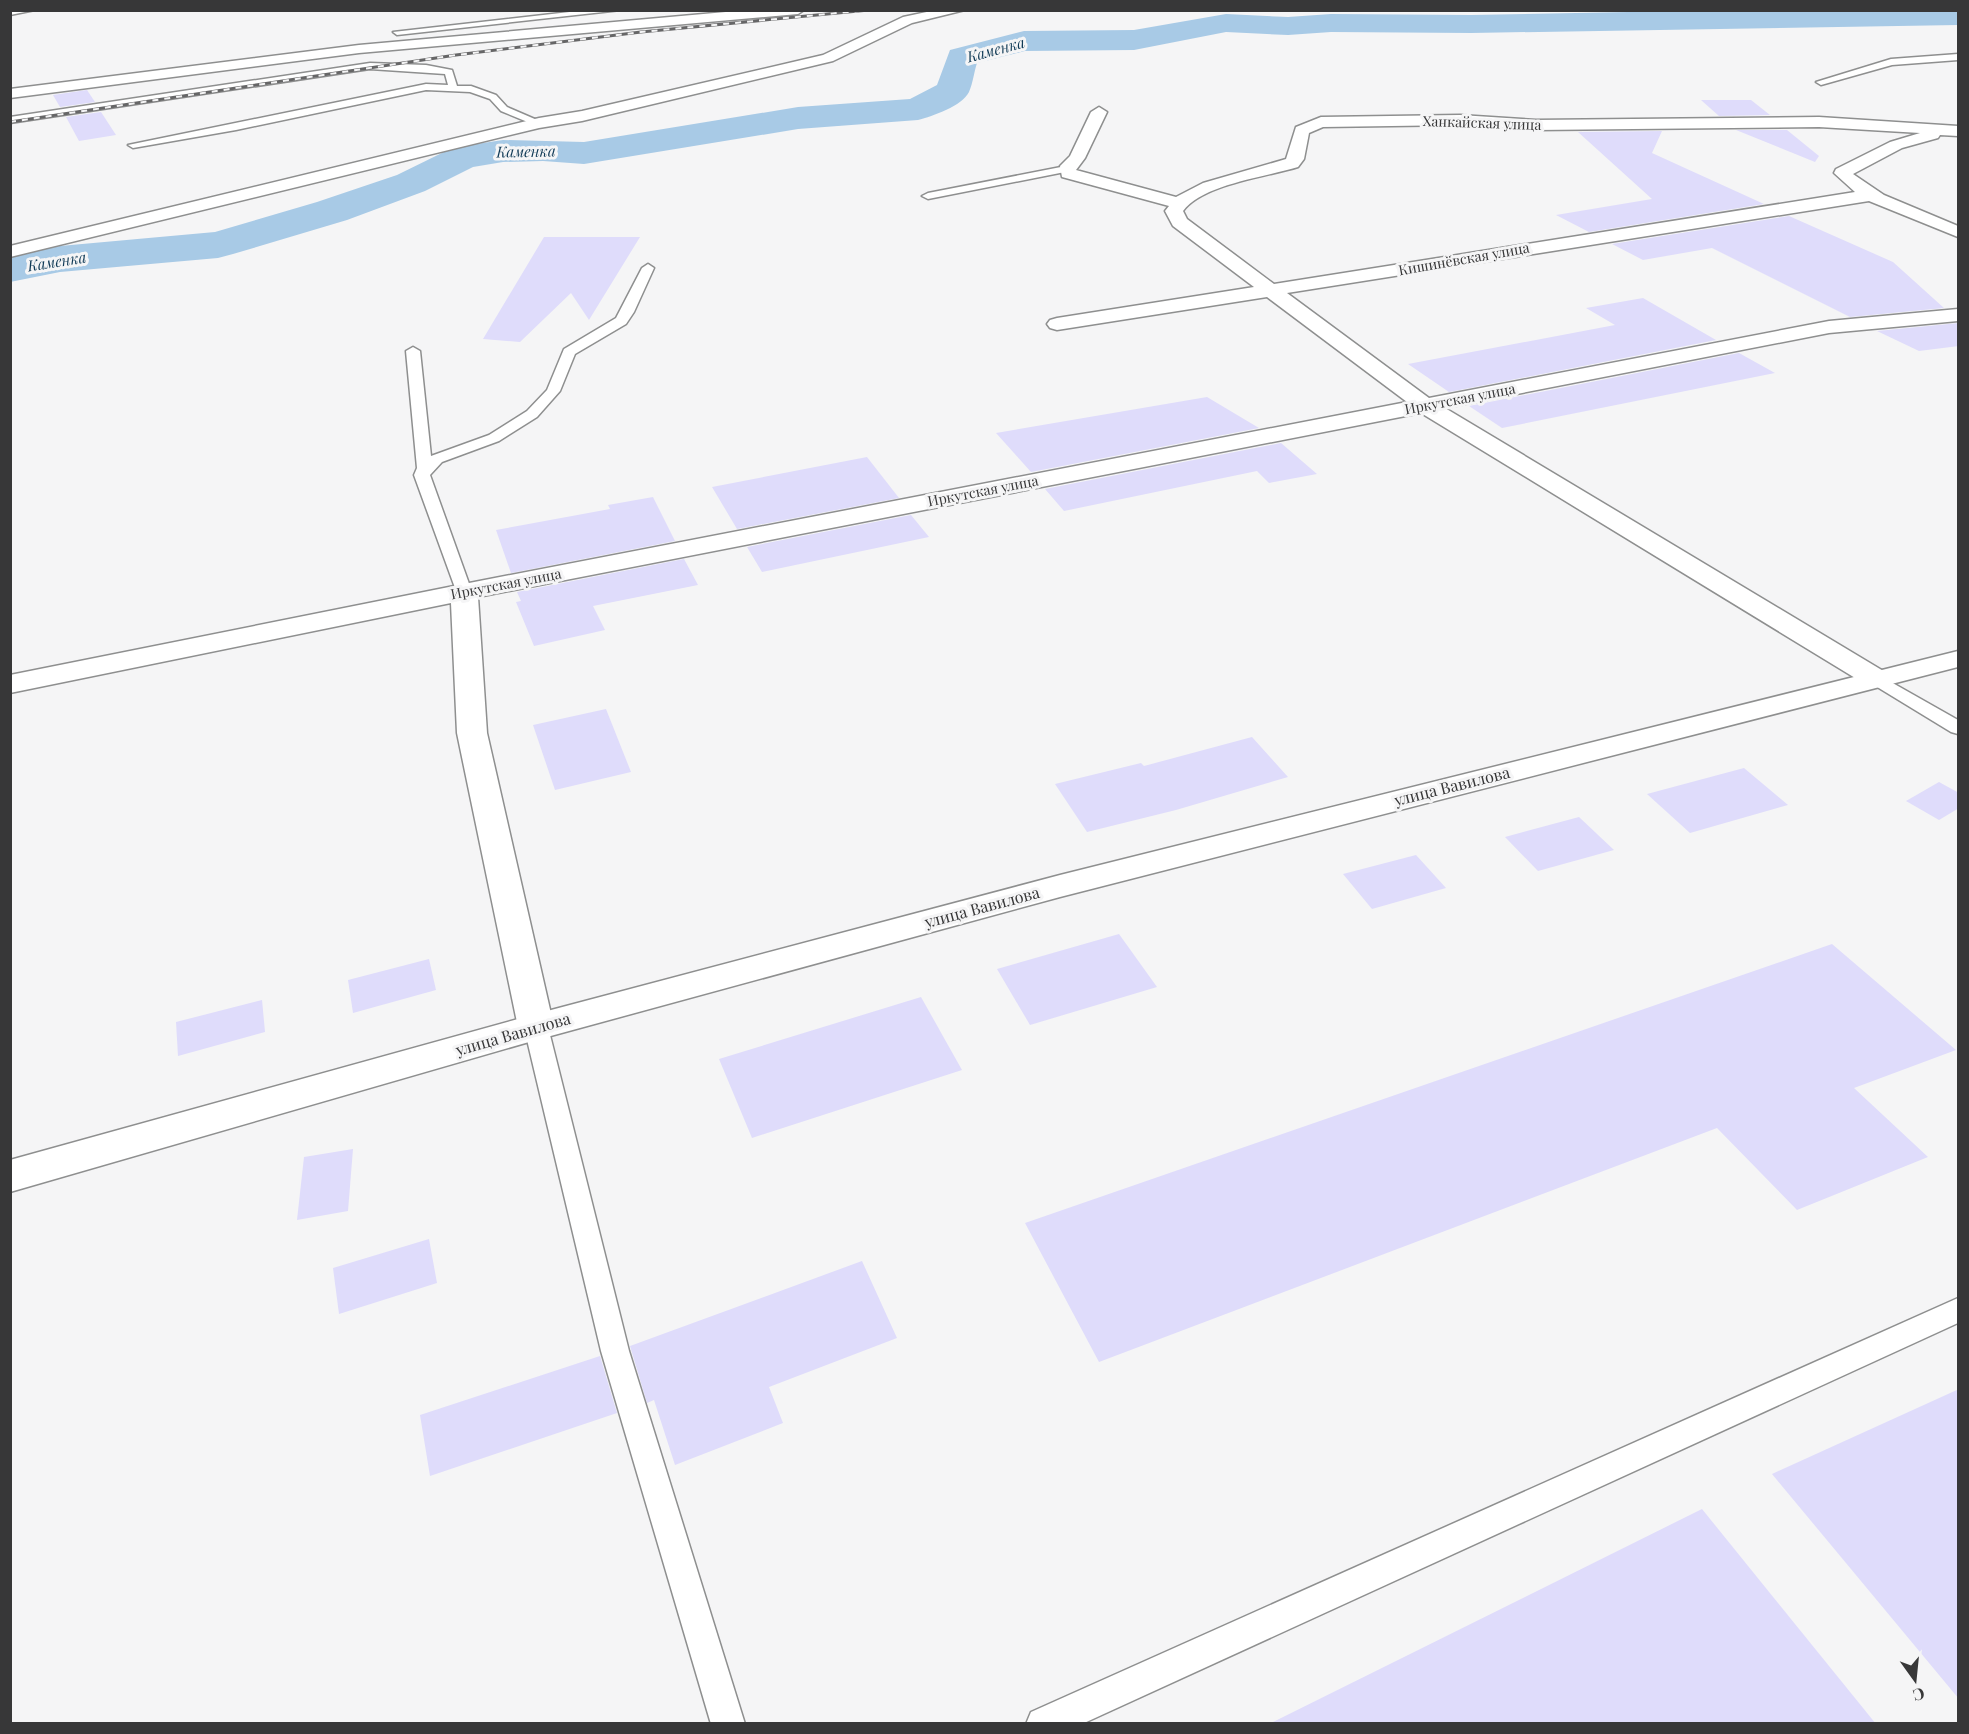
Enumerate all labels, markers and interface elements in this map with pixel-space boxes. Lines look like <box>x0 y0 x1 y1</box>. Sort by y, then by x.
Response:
water label: Каменка <box>964 32 1027 67</box>
street label: Ханкайская улица <box>1422 111 1542 134</box>
water label: Каменка <box>495 140 556 162</box>
street label: Кишинёвская улица <box>1397 238 1531 279</box>
water label: Каменка <box>25 246 88 276</box>
street label: Иркутская улица <box>1403 378 1517 419</box>
street label: Иркутская улица <box>926 470 1040 511</box>
street label: Иркутская улица <box>449 563 563 604</box>
street label: улица Вавилова <box>1391 761 1512 810</box>
street label: улица Вавилова <box>921 881 1042 932</box>
street label: улица Вавилова <box>452 1007 573 1060</box>
north arrow <box>1885 1650 1945 1710</box>
text: С <box>1911 1683 1927 1707</box>

